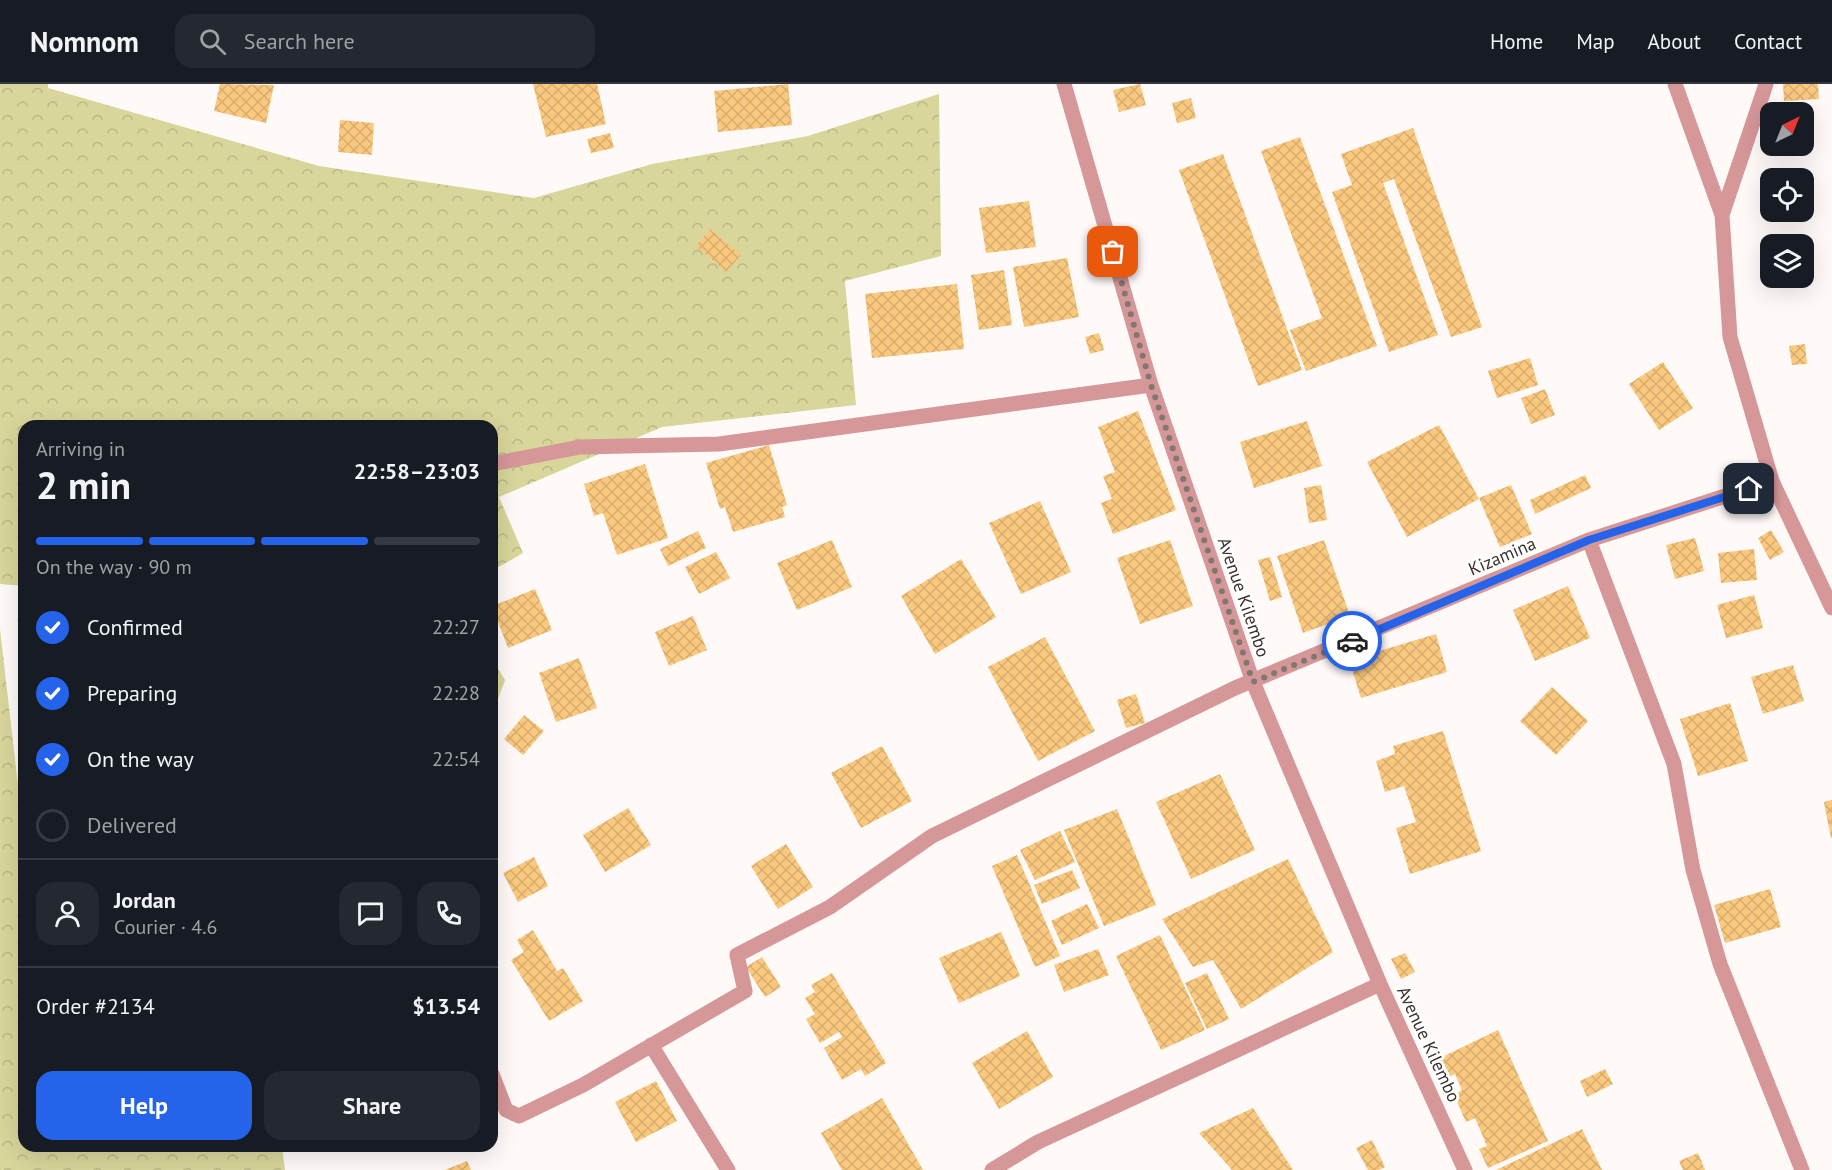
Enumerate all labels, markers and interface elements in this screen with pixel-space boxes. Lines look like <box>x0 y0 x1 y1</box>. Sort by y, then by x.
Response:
search box <box>175 14 595 68</box>
text: Nomnom <box>30 23 139 60</box>
icon: search <box>196 25 229 58</box>
text: Search here <box>244 27 355 55</box>
text: Home <box>1490 28 1543 55</box>
text: Map <box>1576 28 1615 55</box>
text: About <box>1648 28 1701 55</box>
text: Contact <box>1734 28 1802 55</box>
north arrow <box>1760 102 1814 156</box>
map controls <box>1760 102 1814 288</box>
button: locate <box>1760 168 1814 222</box>
pin <box>1087 226 1138 277</box>
button: layers <box>1760 234 1814 288</box>
icon: bag <box>1096 235 1129 268</box>
text: Arriving in <box>36 436 125 462</box>
text: 22:58–23:03 <box>354 457 480 485</box>
text: 2 min <box>36 459 131 510</box>
pin <box>1723 463 1774 514</box>
icon: home <box>1732 472 1765 505</box>
street label: Kizamina <box>1465 532 1539 580</box>
street label: Avenue Kilembo <box>1213 534 1275 660</box>
text: On the way · 90 m <box>36 554 192 580</box>
icon: check <box>36 611 69 644</box>
courier <box>1322 611 1382 671</box>
text: Confirmed <box>87 613 183 641</box>
text: 22:27 <box>432 614 480 640</box>
icon: car <box>1336 625 1369 658</box>
icon: check <box>36 677 69 710</box>
text: Preparing <box>87 679 177 707</box>
text: 22:28 <box>432 680 480 706</box>
icon: check <box>36 743 69 776</box>
text: On the way <box>87 745 194 773</box>
text: 22:54 <box>432 746 480 772</box>
text: Delivered <box>87 811 177 839</box>
button: person <box>36 882 99 945</box>
button: chat <box>339 882 402 945</box>
button: phone <box>417 882 480 945</box>
text: Jordan <box>114 886 176 914</box>
text: Courier · 4.6 <box>114 914 217 940</box>
street label: Avenue Kilembo <box>1392 982 1466 1106</box>
text: Order #2134 <box>36 992 155 1020</box>
text: $13.54 <box>412 992 480 1020</box>
button: Help <box>36 1071 252 1140</box>
button: Share <box>264 1071 480 1140</box>

